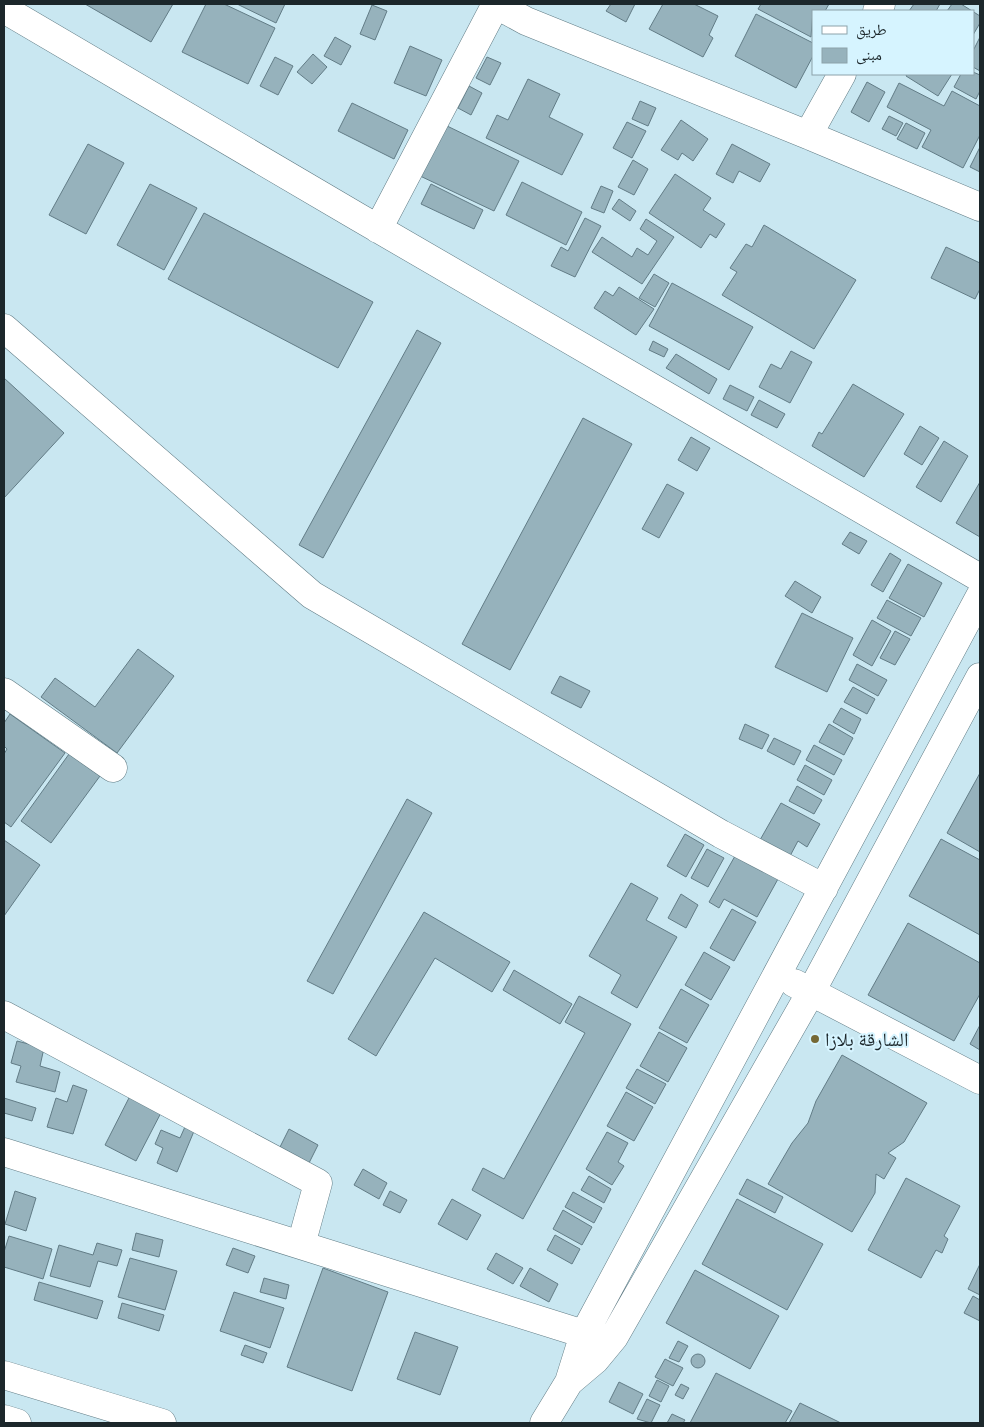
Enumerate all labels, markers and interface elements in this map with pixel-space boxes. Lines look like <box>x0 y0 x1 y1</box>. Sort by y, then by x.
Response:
legend <box>812 10 974 75</box>
text: طريق <box>856 20 887 40</box>
text: مبنى <box>856 45 882 65</box>
place label: الشارقة بلازا <box>825 1027 908 1052</box>
marker: الشارقة بلازا <box>809 1033 821 1045</box>

